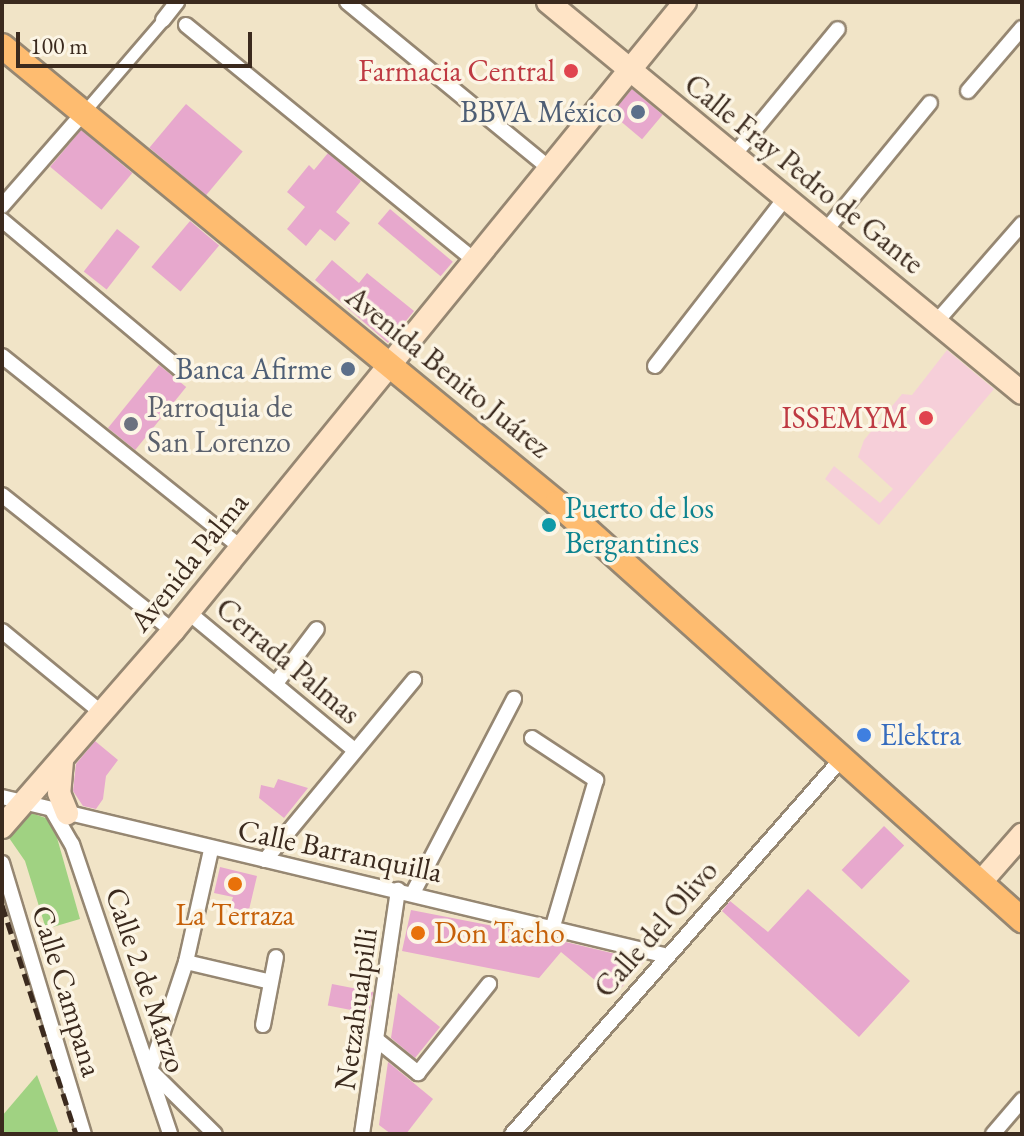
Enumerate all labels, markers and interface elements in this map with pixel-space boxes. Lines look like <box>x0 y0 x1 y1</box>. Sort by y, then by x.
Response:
scale bar <box>20 16 256 66</box>
text: 100 m <box>30 30 88 61</box>
place label: Farmacia Central <box>358 53 555 89</box>
marker: Farmacia Central <box>562 62 580 80</box>
street label: Calle Fray Pedro de Gante <box>677 66 931 282</box>
place label: BBVA México <box>460 94 622 130</box>
marker: BBVA México <box>629 103 647 121</box>
street label: Avenida Benito Juárez <box>338 278 558 466</box>
place label: Banca Afirme <box>175 351 332 387</box>
marker: Banca Afirme <box>339 360 357 378</box>
place label: Parroquia de San Lorenzo <box>147 389 293 460</box>
place label: ISSEMYM <box>782 400 908 436</box>
marker: ISSEMYM <box>915 407 937 429</box>
marker: Parroquia de San Lorenzo <box>122 415 140 433</box>
street label: Avenida Palma <box>122 485 256 639</box>
place label: Puerto de los Bergantines <box>565 490 714 560</box>
marker: Puerto de los Bergantines <box>540 516 558 534</box>
street label: Cerrada Palmas <box>208 590 368 732</box>
place label: Elektra <box>880 717 961 753</box>
marker: Elektra <box>855 726 873 744</box>
street label: Calle Barranquilla <box>235 812 445 890</box>
street label: Calle del Olivo <box>587 853 725 1005</box>
marker: La Terraza <box>226 875 244 893</box>
street label: Calle 2 de Marzo <box>98 883 194 1077</box>
place label: La Terraza <box>176 897 294 933</box>
street label: Calle Campana <box>24 901 110 1081</box>
place label: Don Tacho <box>434 915 565 951</box>
marker: Don Tacho <box>409 924 427 942</box>
street label: Netzahualpilli <box>327 926 385 1092</box>

